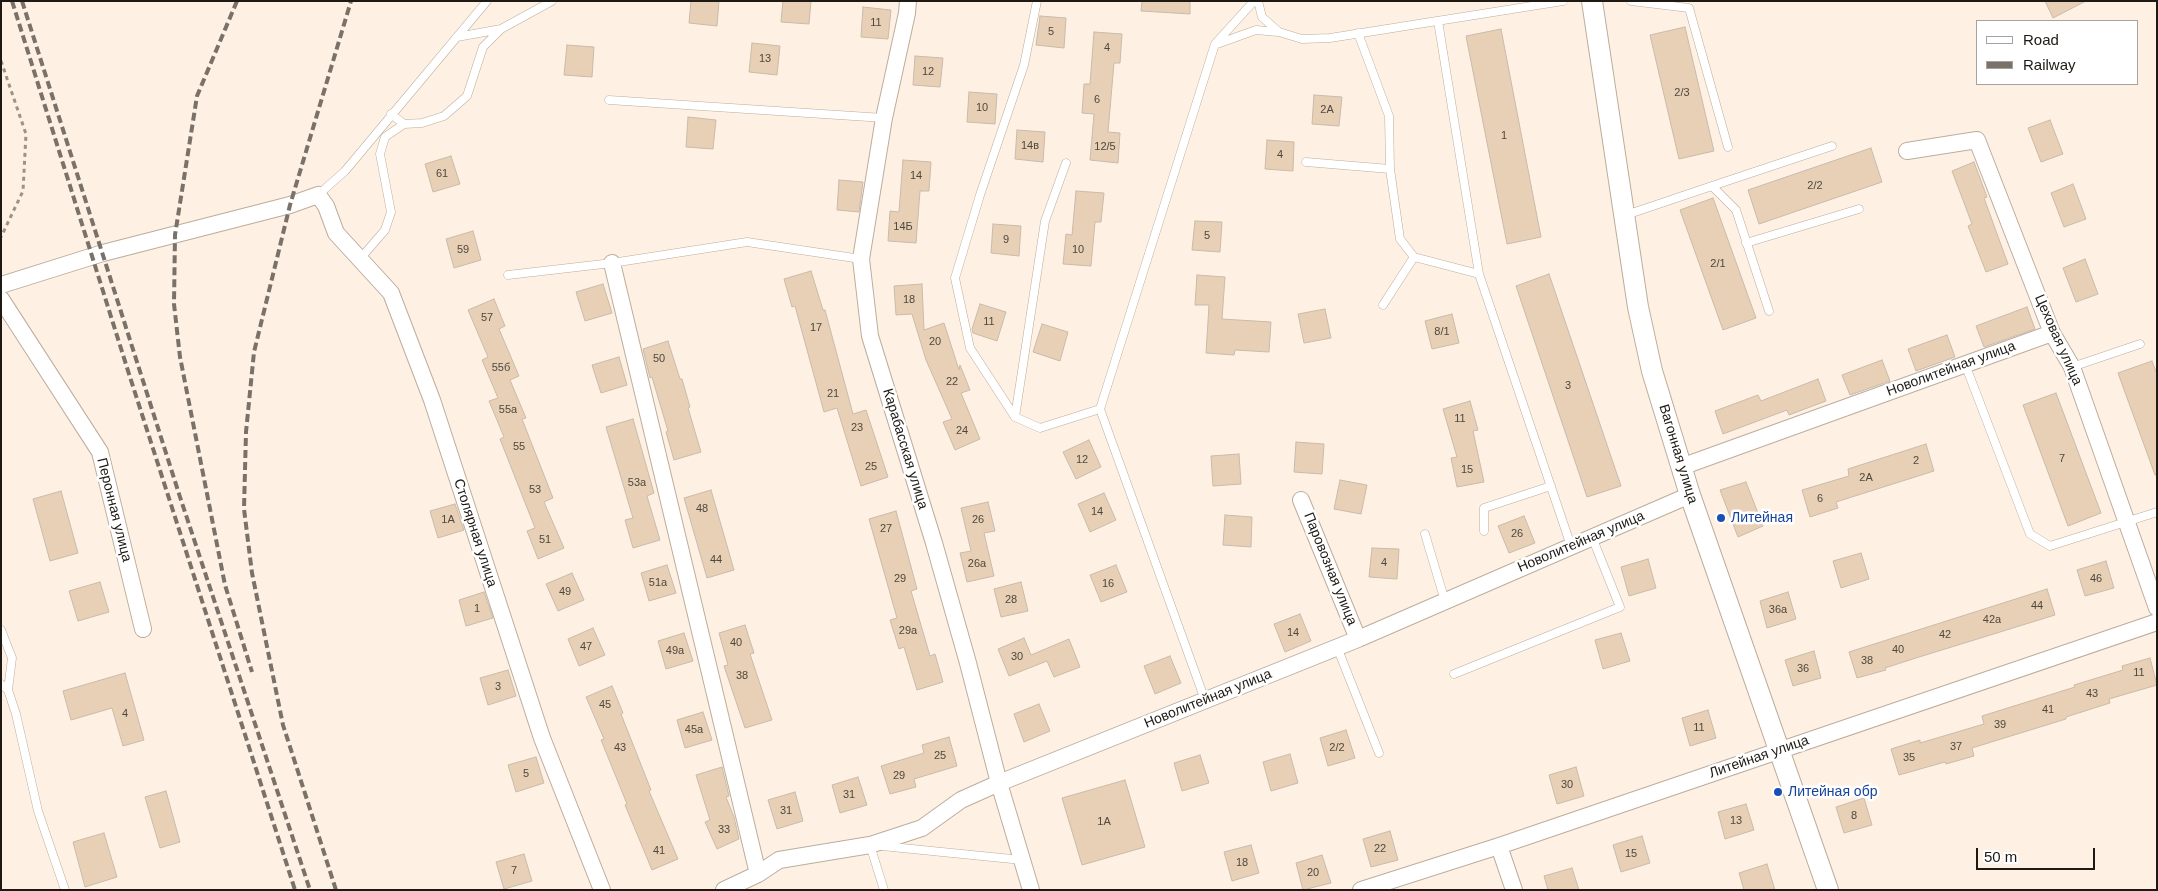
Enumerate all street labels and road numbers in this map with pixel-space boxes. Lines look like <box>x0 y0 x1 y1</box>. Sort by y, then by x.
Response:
street label: Цеховая улица <box>2031 292 2085 388</box>
street label: Новолитейная улица <box>1884 338 2018 400</box>
street label: Карабасская улица <box>879 387 931 511</box>
street label: Вагонная улица <box>1655 402 1701 506</box>
street label: Перонная улица <box>93 456 135 564</box>
street label: Столярная улица <box>450 477 500 589</box>
street label: Новолитейная улица <box>1515 508 1647 576</box>
street label: Паровозная улица <box>1300 510 1360 628</box>
street label: Новолитейная улица <box>1142 666 1274 732</box>
street label: Литейная улица <box>1707 732 1811 782</box>

